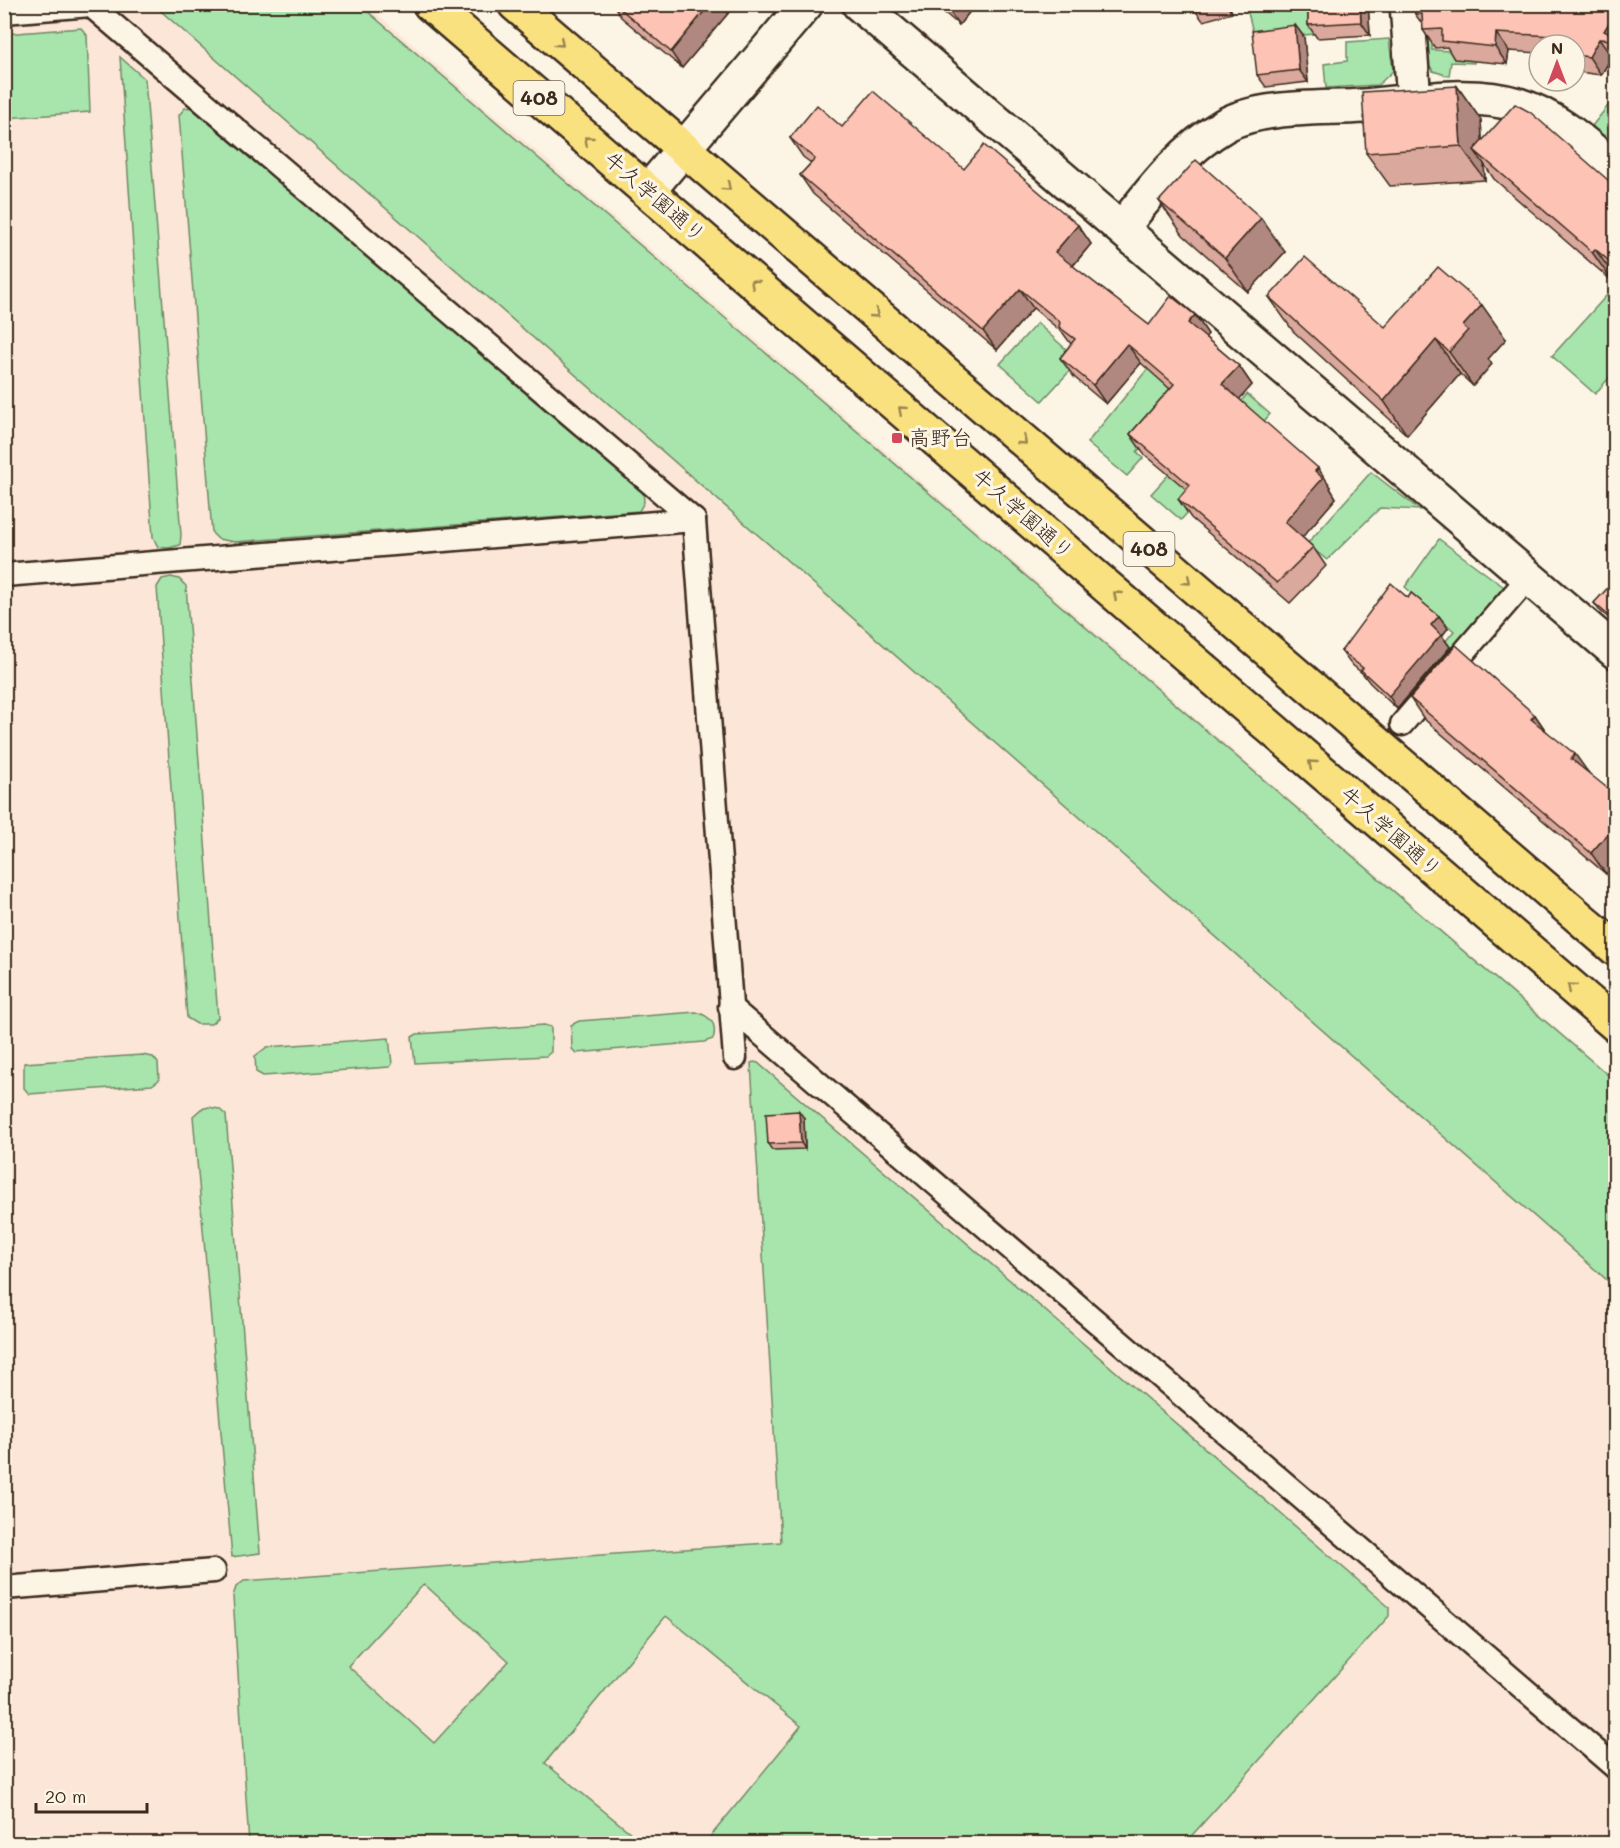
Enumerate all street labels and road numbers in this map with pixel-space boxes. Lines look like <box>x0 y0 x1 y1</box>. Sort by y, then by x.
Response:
road number: 408 <box>514 81 564 115</box>
street label: 牛久学園通り <box>600 144 712 247</box>
street label: 牛久学園通り <box>968 461 1080 564</box>
road number: 408 <box>1124 532 1174 566</box>
street label: 牛久学園通り <box>1336 779 1448 882</box>

